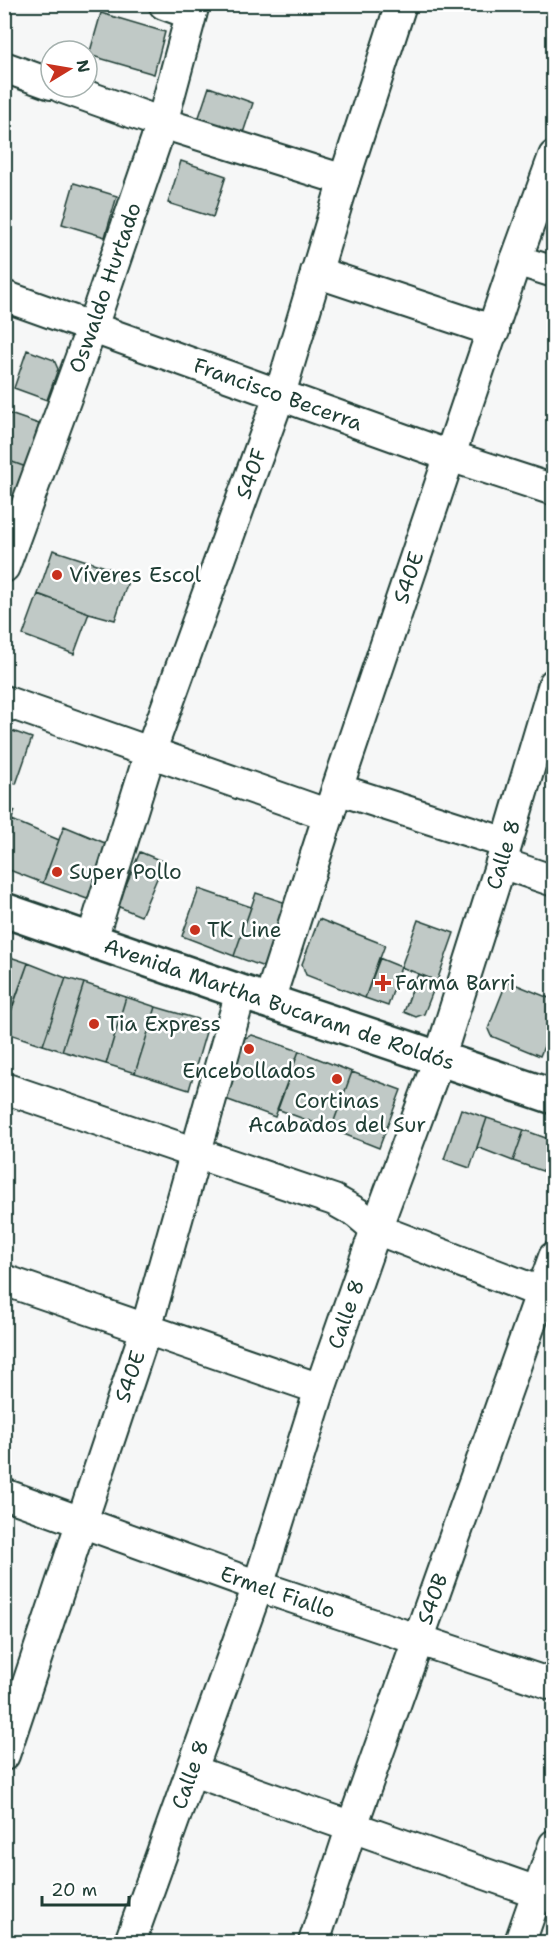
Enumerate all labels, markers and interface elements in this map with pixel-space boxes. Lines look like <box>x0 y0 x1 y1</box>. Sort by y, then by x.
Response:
north arrow <box>39 39 99 99</box>
text: N <box>72 58 95 74</box>
street label: Oswaldo Hurtado <box>62 199 148 377</box>
street label: Francisco Becerra <box>190 351 366 437</box>
street label: S40F <box>229 444 273 503</box>
street label: S40E <box>387 548 430 607</box>
place label: Víveres Escol <box>69 561 202 589</box>
marker: Víveres Escol <box>50 568 64 582</box>
street label: Calle 8 <box>479 816 527 893</box>
place label: Super Pollo <box>69 858 182 886</box>
marker: Super Pollo <box>50 865 64 879</box>
place label: TK Line <box>207 916 282 944</box>
marker: TK Line <box>188 923 202 937</box>
street label: Avenida Martha Bucaram de Roldós <box>100 932 458 1077</box>
place label: Farma Barri <box>395 969 515 997</box>
marker: Farma Barri <box>376 976 390 990</box>
place label: Tia Express <box>106 1010 221 1038</box>
marker: Tia Express <box>87 1017 101 1031</box>
marker: Encebollados <box>242 1042 256 1056</box>
place label: Encebollados <box>182 1057 316 1085</box>
marker: Cortinas Acabados del Sur <box>330 1072 344 1086</box>
place label: Cortinas Acabados del Sur <box>248 1087 426 1139</box>
street label: Calle 8 <box>321 1276 371 1353</box>
street label: S40E <box>108 1347 152 1406</box>
street label: Ermel Fiallo <box>216 1560 339 1625</box>
street label: S40B <box>411 1569 455 1628</box>
street label: Calle 8 <box>165 1736 216 1813</box>
scale bar <box>42 1869 129 1907</box>
text: 20 m <box>51 1878 97 1902</box>

